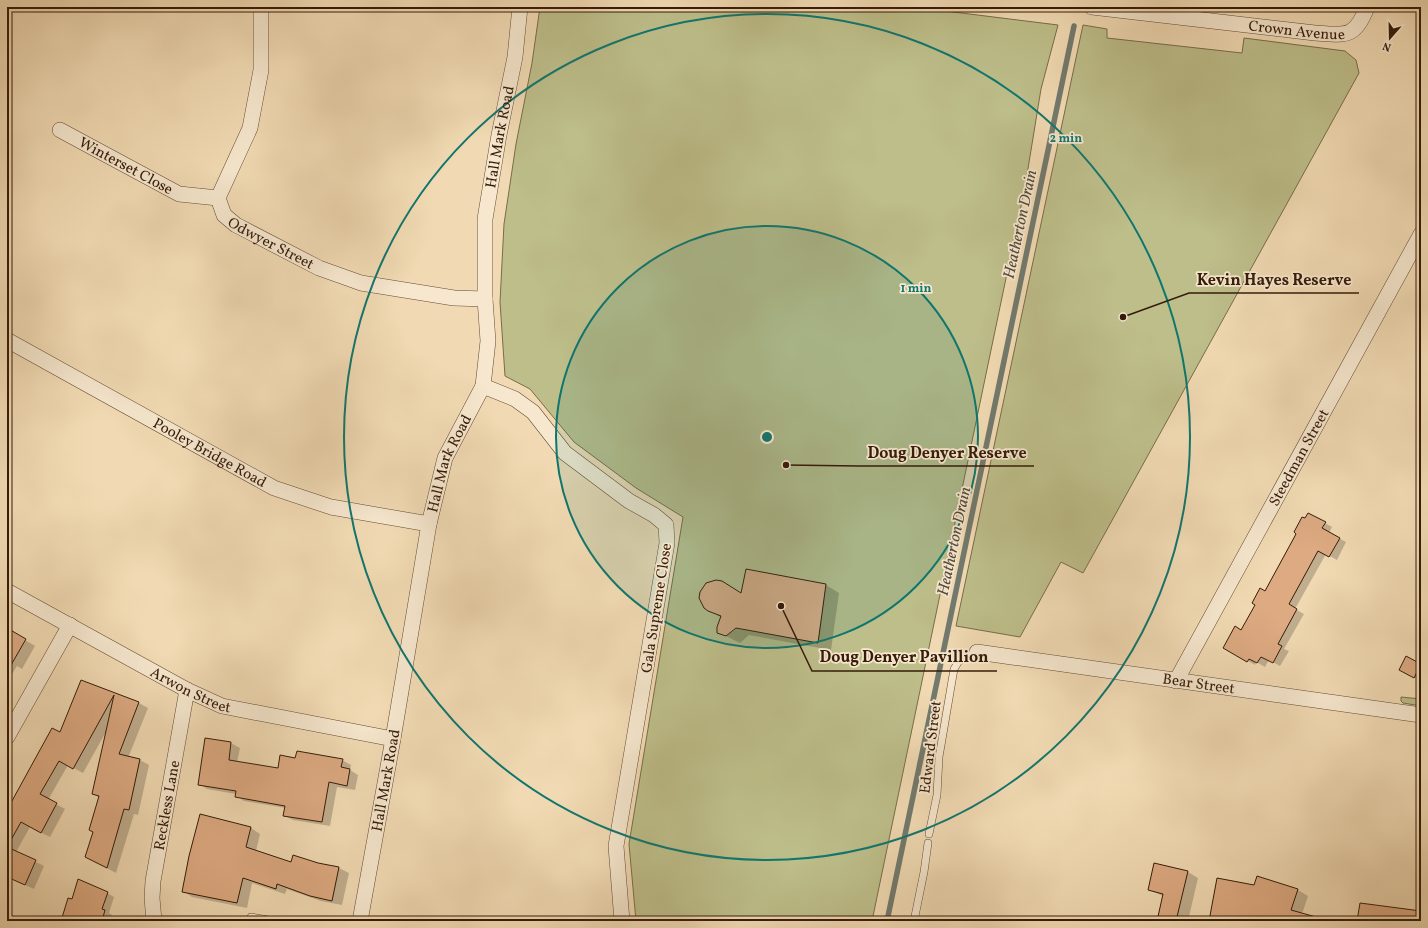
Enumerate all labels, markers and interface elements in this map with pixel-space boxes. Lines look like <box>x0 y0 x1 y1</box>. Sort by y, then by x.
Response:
street label: Crown Avenue <box>1247 16 1346 46</box>
north arrow <box>1370 18 1410 58</box>
text: N <box>1381 38 1393 54</box>
street label: Hall Mark Road <box>481 84 521 190</box>
text: 2 min <box>1050 131 1082 147</box>
street label: Winterset Close <box>74 133 176 201</box>
water label: Heatherton Drain <box>999 168 1043 281</box>
street label: Odwyer Street <box>222 213 317 276</box>
callout: Kevin Hayes Reserve <box>1189 265 1359 293</box>
text: Kevin Hayes Reserve <box>1197 270 1351 292</box>
text: 1 min <box>901 281 932 297</box>
street label: Steedman Street <box>1265 406 1335 511</box>
street label: Hall Mark Road <box>423 411 478 515</box>
street label: Pooley Bridge Road <box>149 414 270 494</box>
centre of rings <box>760 430 774 444</box>
callout: Doug Denyer Reserve <box>859 438 1034 466</box>
text: Doug Denyer Reserve <box>867 443 1027 465</box>
water label: Heatherton Drain <box>933 485 977 598</box>
street label: Gala Supreme Close <box>637 542 678 675</box>
callout: Doug Denyer Pavillion <box>812 643 997 671</box>
text: Doug Denyer Pavillion <box>819 647 989 669</box>
street label: Arwon Street <box>146 663 232 719</box>
street label: Bear Street <box>1161 669 1236 700</box>
street label: Edward Street <box>915 699 948 795</box>
street label: Hall Mark Road <box>367 728 406 833</box>
street label: Reckless Lane <box>150 759 186 852</box>

